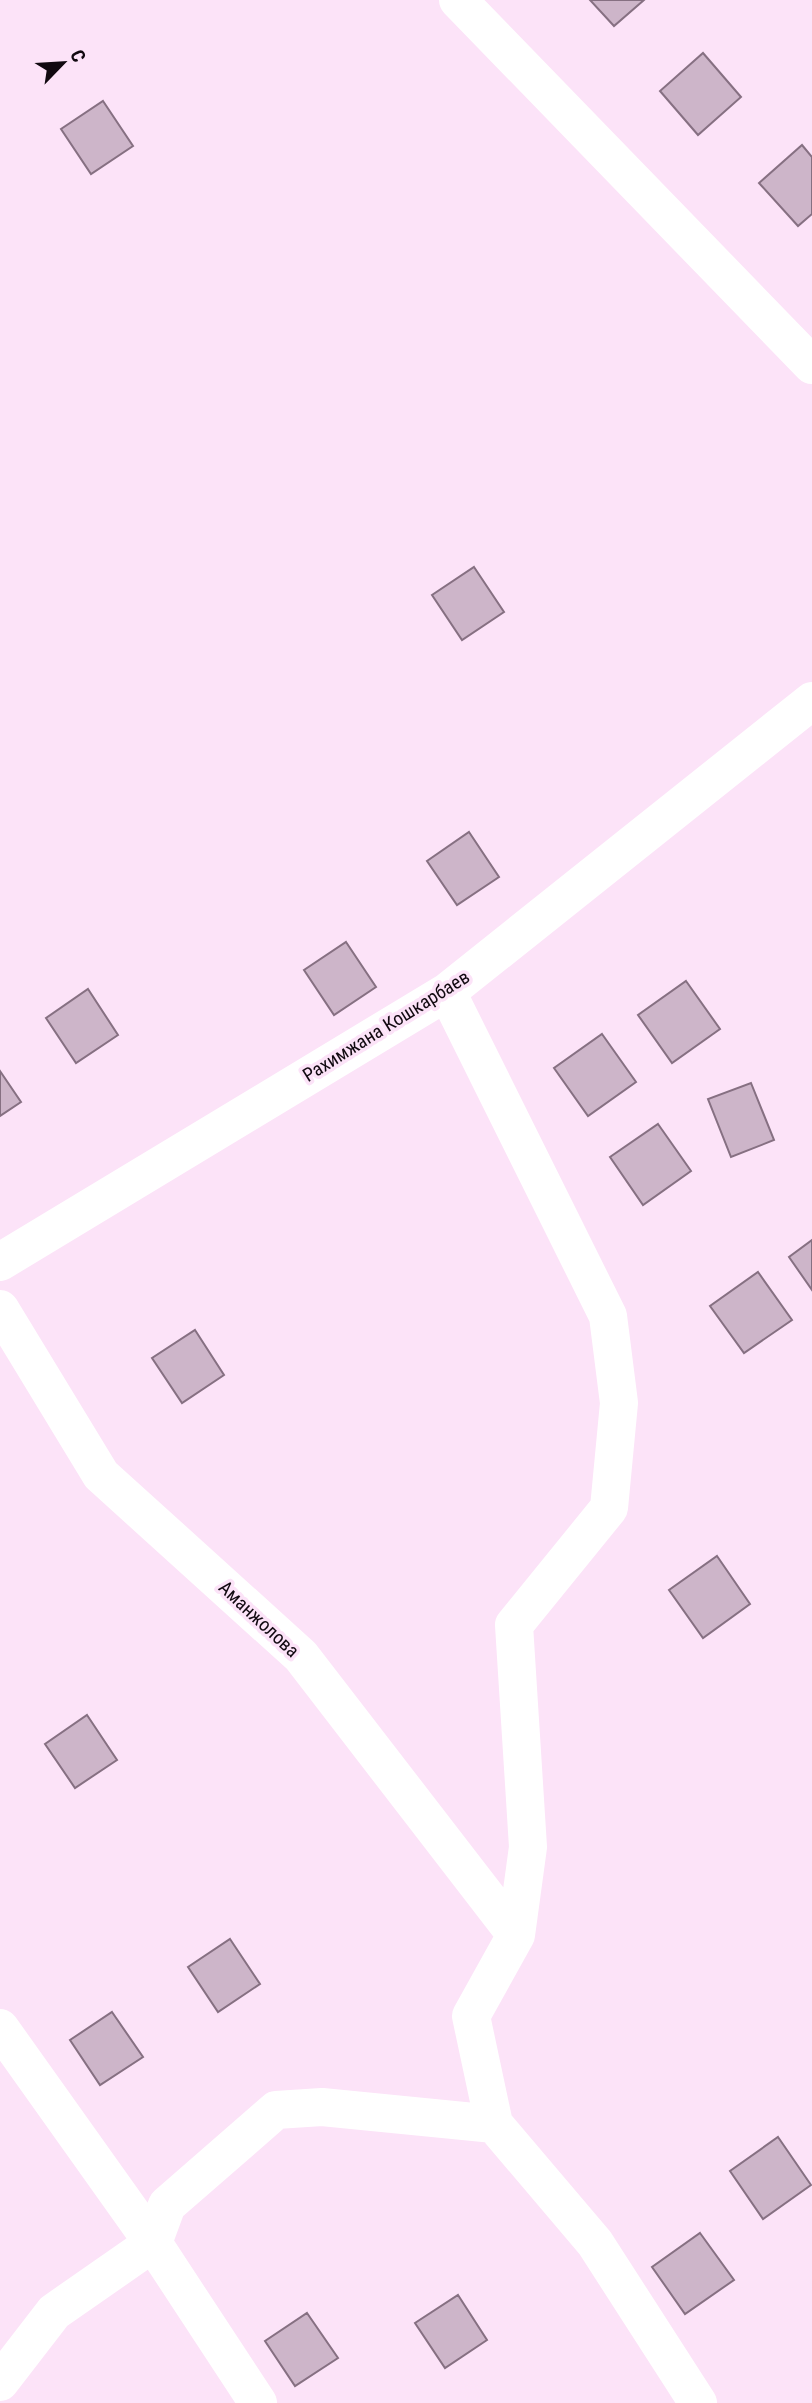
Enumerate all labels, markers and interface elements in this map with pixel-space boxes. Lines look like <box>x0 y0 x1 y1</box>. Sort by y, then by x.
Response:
north arrow <box>28 28 98 98</box>
text: С <box>65 46 91 66</box>
street label: Рахимжана Кошкарбаев <box>298 965 474 1087</box>
street label: Аманжолова <box>214 1576 304 1662</box>

